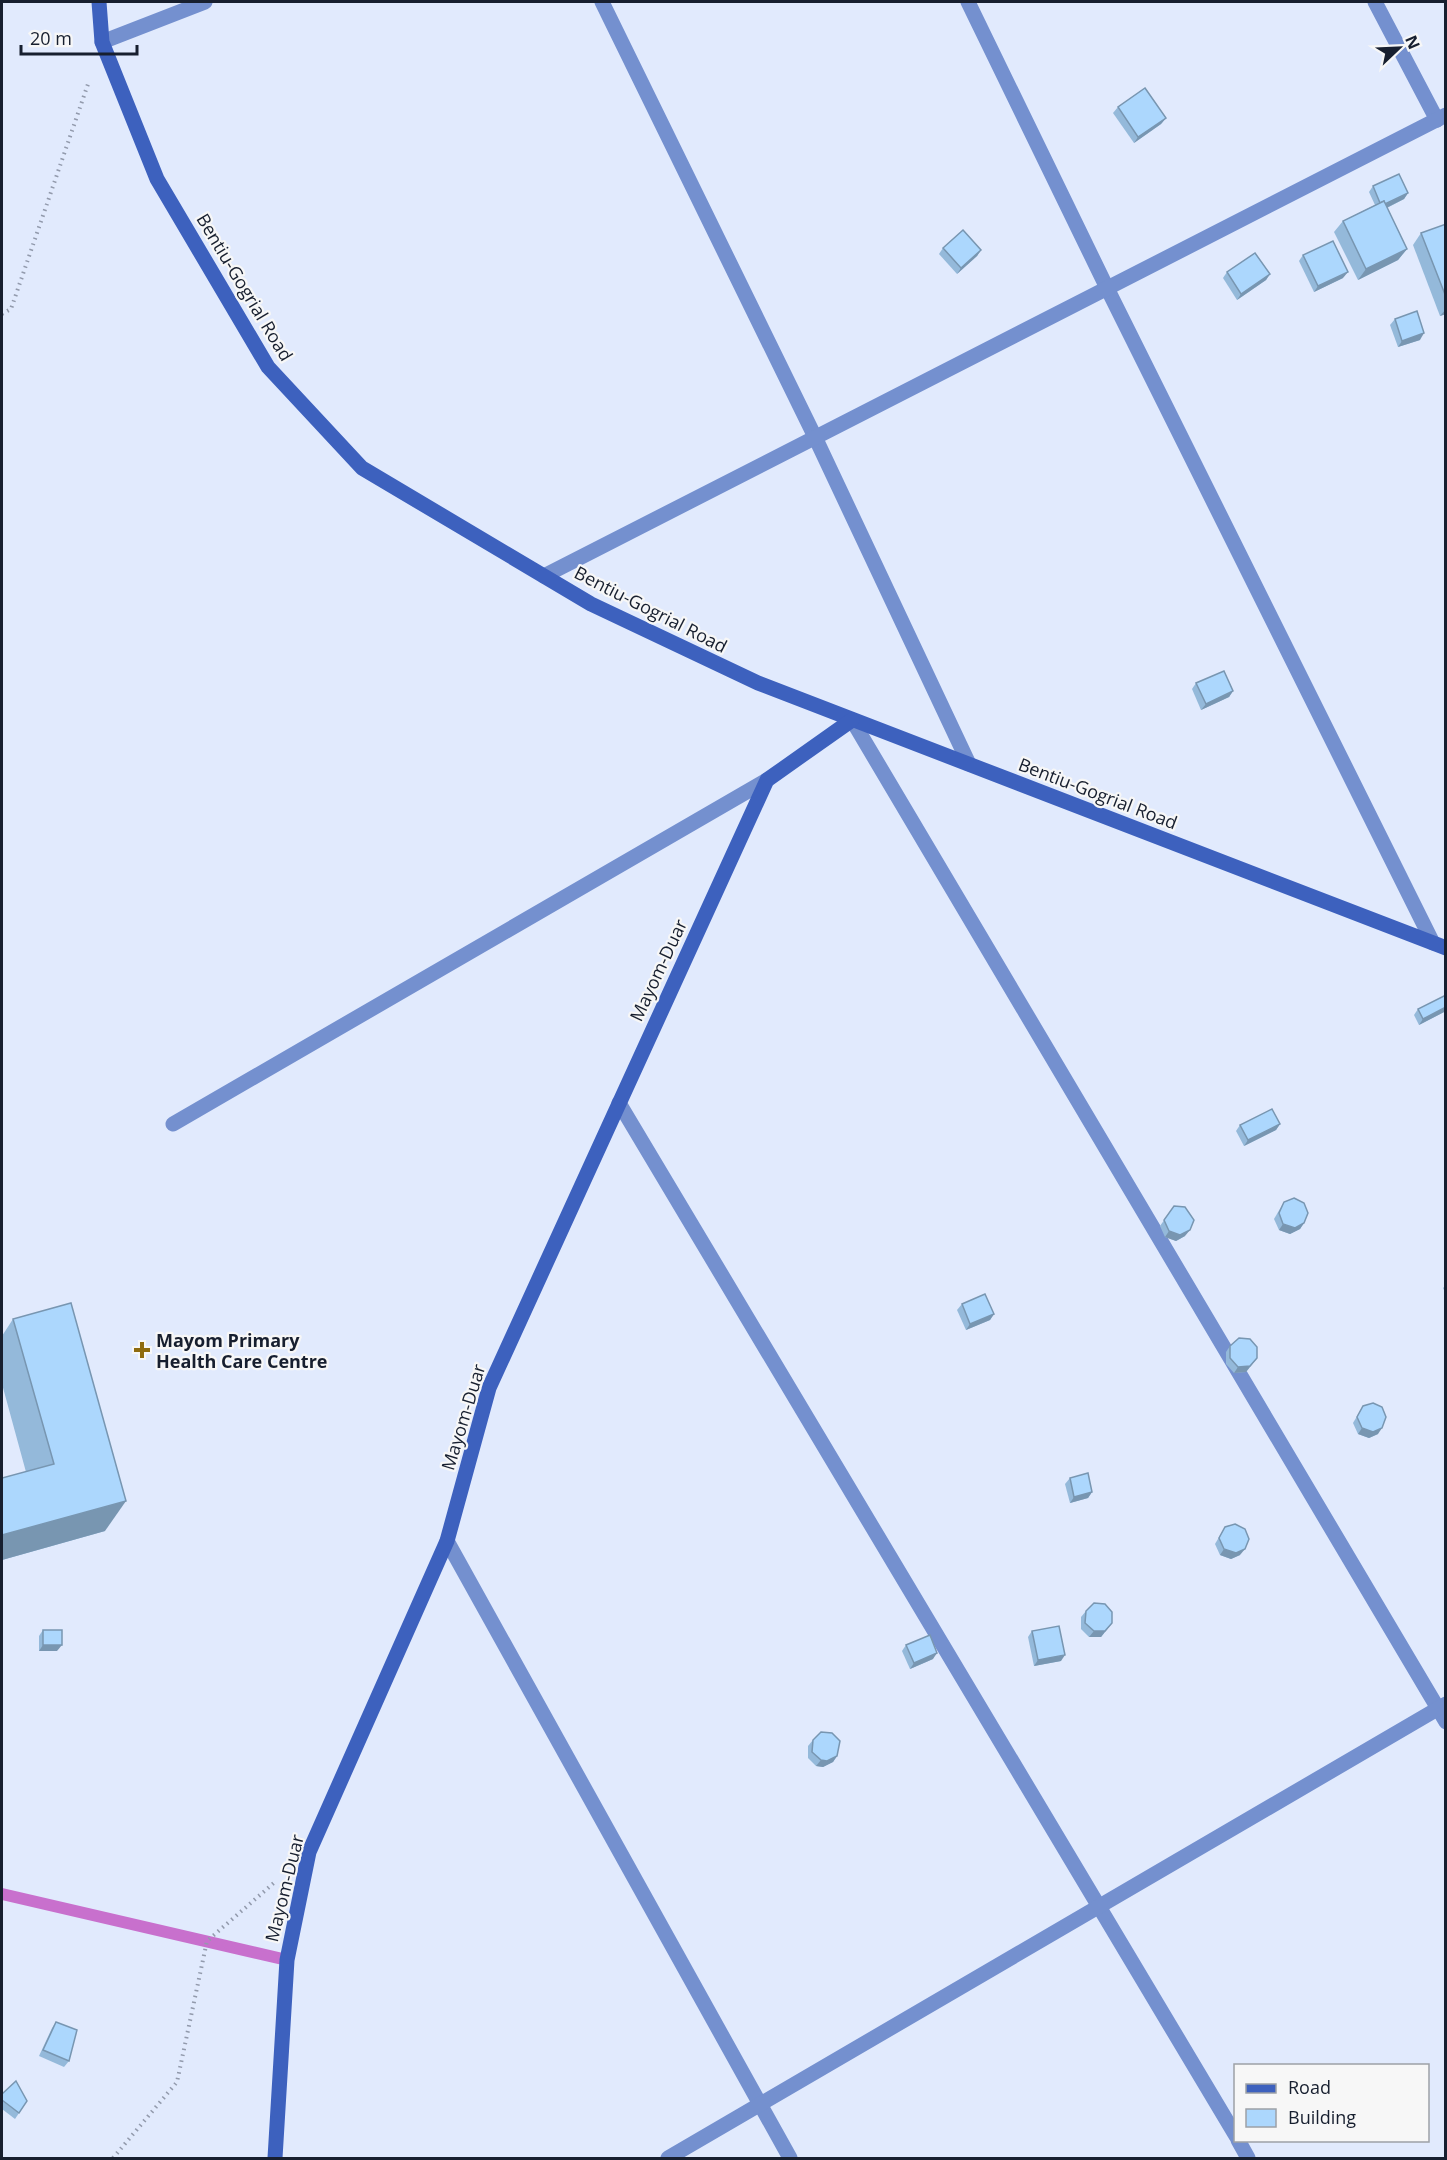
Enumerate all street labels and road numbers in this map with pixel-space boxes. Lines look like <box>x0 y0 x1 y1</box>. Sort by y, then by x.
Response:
street label: Bentiu-Gogrial Road <box>191 209 299 365</box>
street label: Bentiu-Gogrial Road <box>571 560 731 658</box>
street label: Bentiu-Gogrial Road <box>1015 752 1181 834</box>
street label: Mayom-Duar <box>624 915 692 1025</box>
street label: Mayom-Duar <box>435 1360 491 1473</box>
street label: Mayom-Duar <box>259 1831 309 1944</box>

